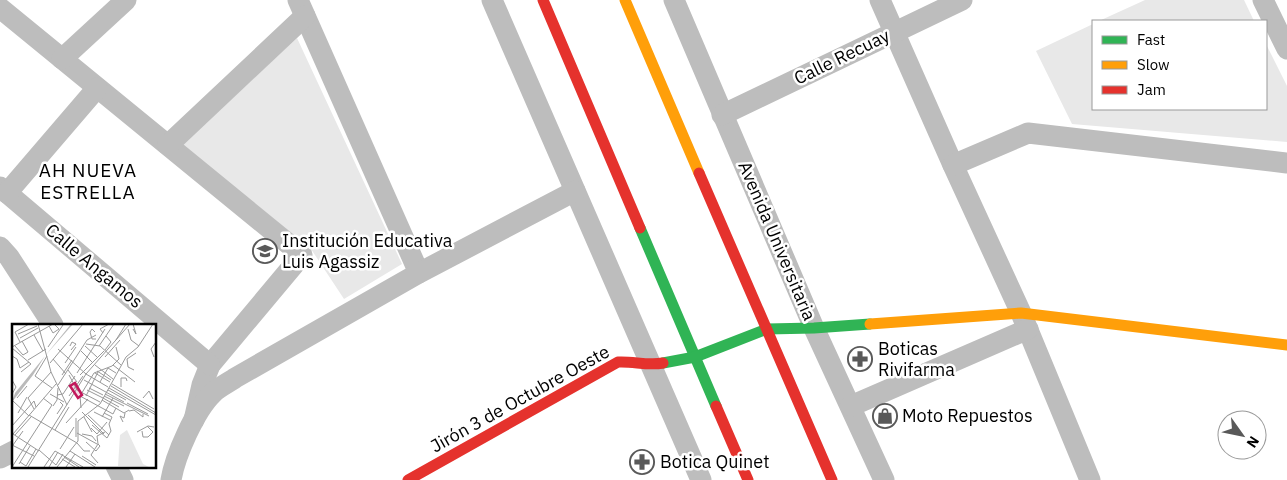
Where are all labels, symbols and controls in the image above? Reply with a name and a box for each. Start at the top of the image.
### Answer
legend [1092,20,1267,110]
street label: Calle Recuay [790,24,893,90]
text: Fast [1137,30,1165,49]
text: Slow [1137,55,1170,74]
text: Jam [1137,80,1166,99]
district label: AH NUEVA ESTRELLA [39,158,137,204]
street label: Avenida Universitaria [733,158,822,324]
street label: Calle Angamos [41,218,148,313]
place label: Institución Educativa Luis Agassiz [282,229,453,273]
school or university icon: Institución Educativa Luis Agassiz [252,238,278,264]
inset map [12,324,156,468]
place label: Boticas Rivifarma [878,337,955,381]
street label: Jirón 3 de Octubre Oeste [426,340,613,457]
pharmacy icon: Boticas Rivifarma [847,346,873,372]
shop icon: Moto Repuestos [872,403,898,429]
place label: Moto Repuestos [902,404,1033,427]
north arrow [1217,410,1267,460]
text: N [1243,433,1263,451]
pharmacy icon: Botica Quinet [629,449,655,475]
place label: Botica Quinet [660,450,769,473]

